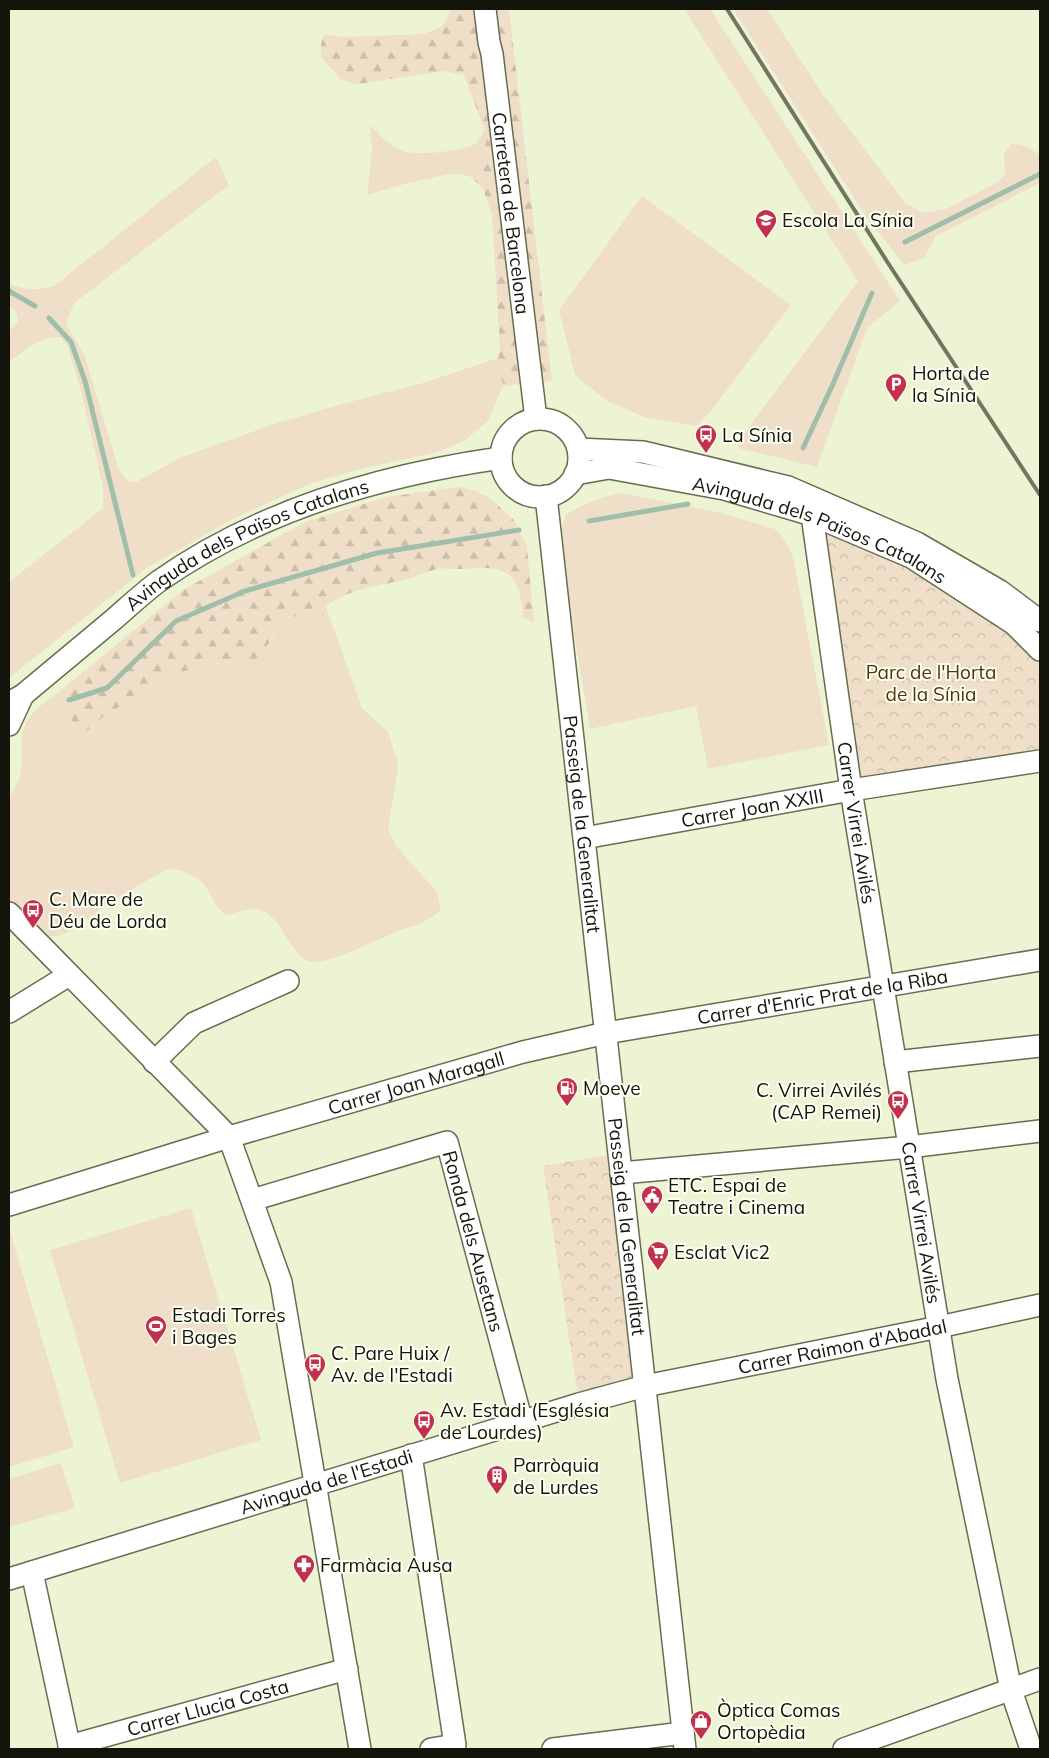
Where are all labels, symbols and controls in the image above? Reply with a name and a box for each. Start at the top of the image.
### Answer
street label: Carretera de Barcelona [487,111,535,316]
school or university icon: Escola La Sínia [754,208,778,239]
place label: Escola La Sínia [782,208,914,232]
place label: Horta de la Sínia [912,361,990,407]
parking icon: Horta de la Sínia [884,372,908,403]
bus stop icon: La Sínia [694,423,718,454]
place label: La Sínia [722,423,792,447]
street label: Avinguda dels Països Catalans [690,471,951,589]
street label: Avinguda dels Països Catalans [120,474,371,616]
park label: Parc de l'Horta de la Sínia [866,660,996,706]
street label: Passeig de la Generalitat [558,714,606,934]
street label: Carrer Virrei Avilés [832,740,881,906]
street label: Carrer Joan XXIII [679,783,825,832]
place label: C. Mare de Déu de Lorda [49,887,167,933]
bus stop icon: C. Mare de Déu de Lorda [21,898,45,929]
street label: Carrer d'Enric Prat de la Riba [695,964,950,1029]
street label: Carrer Joan Maragall [325,1046,507,1120]
fuel station icon: Moeve [555,1076,579,1107]
place label: Moeve [583,1076,641,1100]
place label: C. Virrei Avilés (CAP Remei) [756,1078,882,1124]
bus stop icon: C. Virrei Avilés (CAP Remei) [886,1089,910,1120]
street label: Passeig de la Generalitat [603,1116,651,1337]
street label: Carrer Virrei Avilés [896,1140,947,1305]
street label: Ronda dels Ausetans [438,1148,509,1334]
place label: ETC. Espai de Teatre i Cinema [668,1173,805,1219]
public building icon: ETC. Espai de Teatre i Cinema [640,1184,664,1215]
supermarket icon: Esclat Vic2 [646,1240,670,1271]
place label: Esclat Vic2 [674,1240,770,1264]
place label: Estadi Torres i Bages [172,1303,286,1349]
sports icon: Estadi Torres i Bages [144,1314,168,1345]
street label: Carrer Raimon d'Abadal [736,1314,949,1379]
place label: C. Pare Huix / Av. de l'Estadi [331,1341,453,1387]
bus stop icon: C. Pare Huix / Av. de l'Estadi [303,1352,327,1383]
place label: Av. Estadi (Església de Lourdes) [440,1398,609,1444]
bus stop icon: Av. Estadi (Església de Lourdes) [412,1409,436,1440]
street label: Avinguda de l'Estadi [237,1444,416,1519]
place label: Parròquia de Lurdes [513,1453,599,1499]
building icon: Parròquia de Lurdes [485,1464,509,1495]
pharmacy icon: Farmàcia Ausa [292,1553,316,1584]
place label: Farmàcia Ausa [320,1553,453,1577]
street label: Carrer Llucia Costa [124,1674,291,1741]
place label: Òptica Comas Ortopèdia [717,1698,841,1744]
shop icon: Òptica Comas Ortopèdia [689,1709,713,1740]

